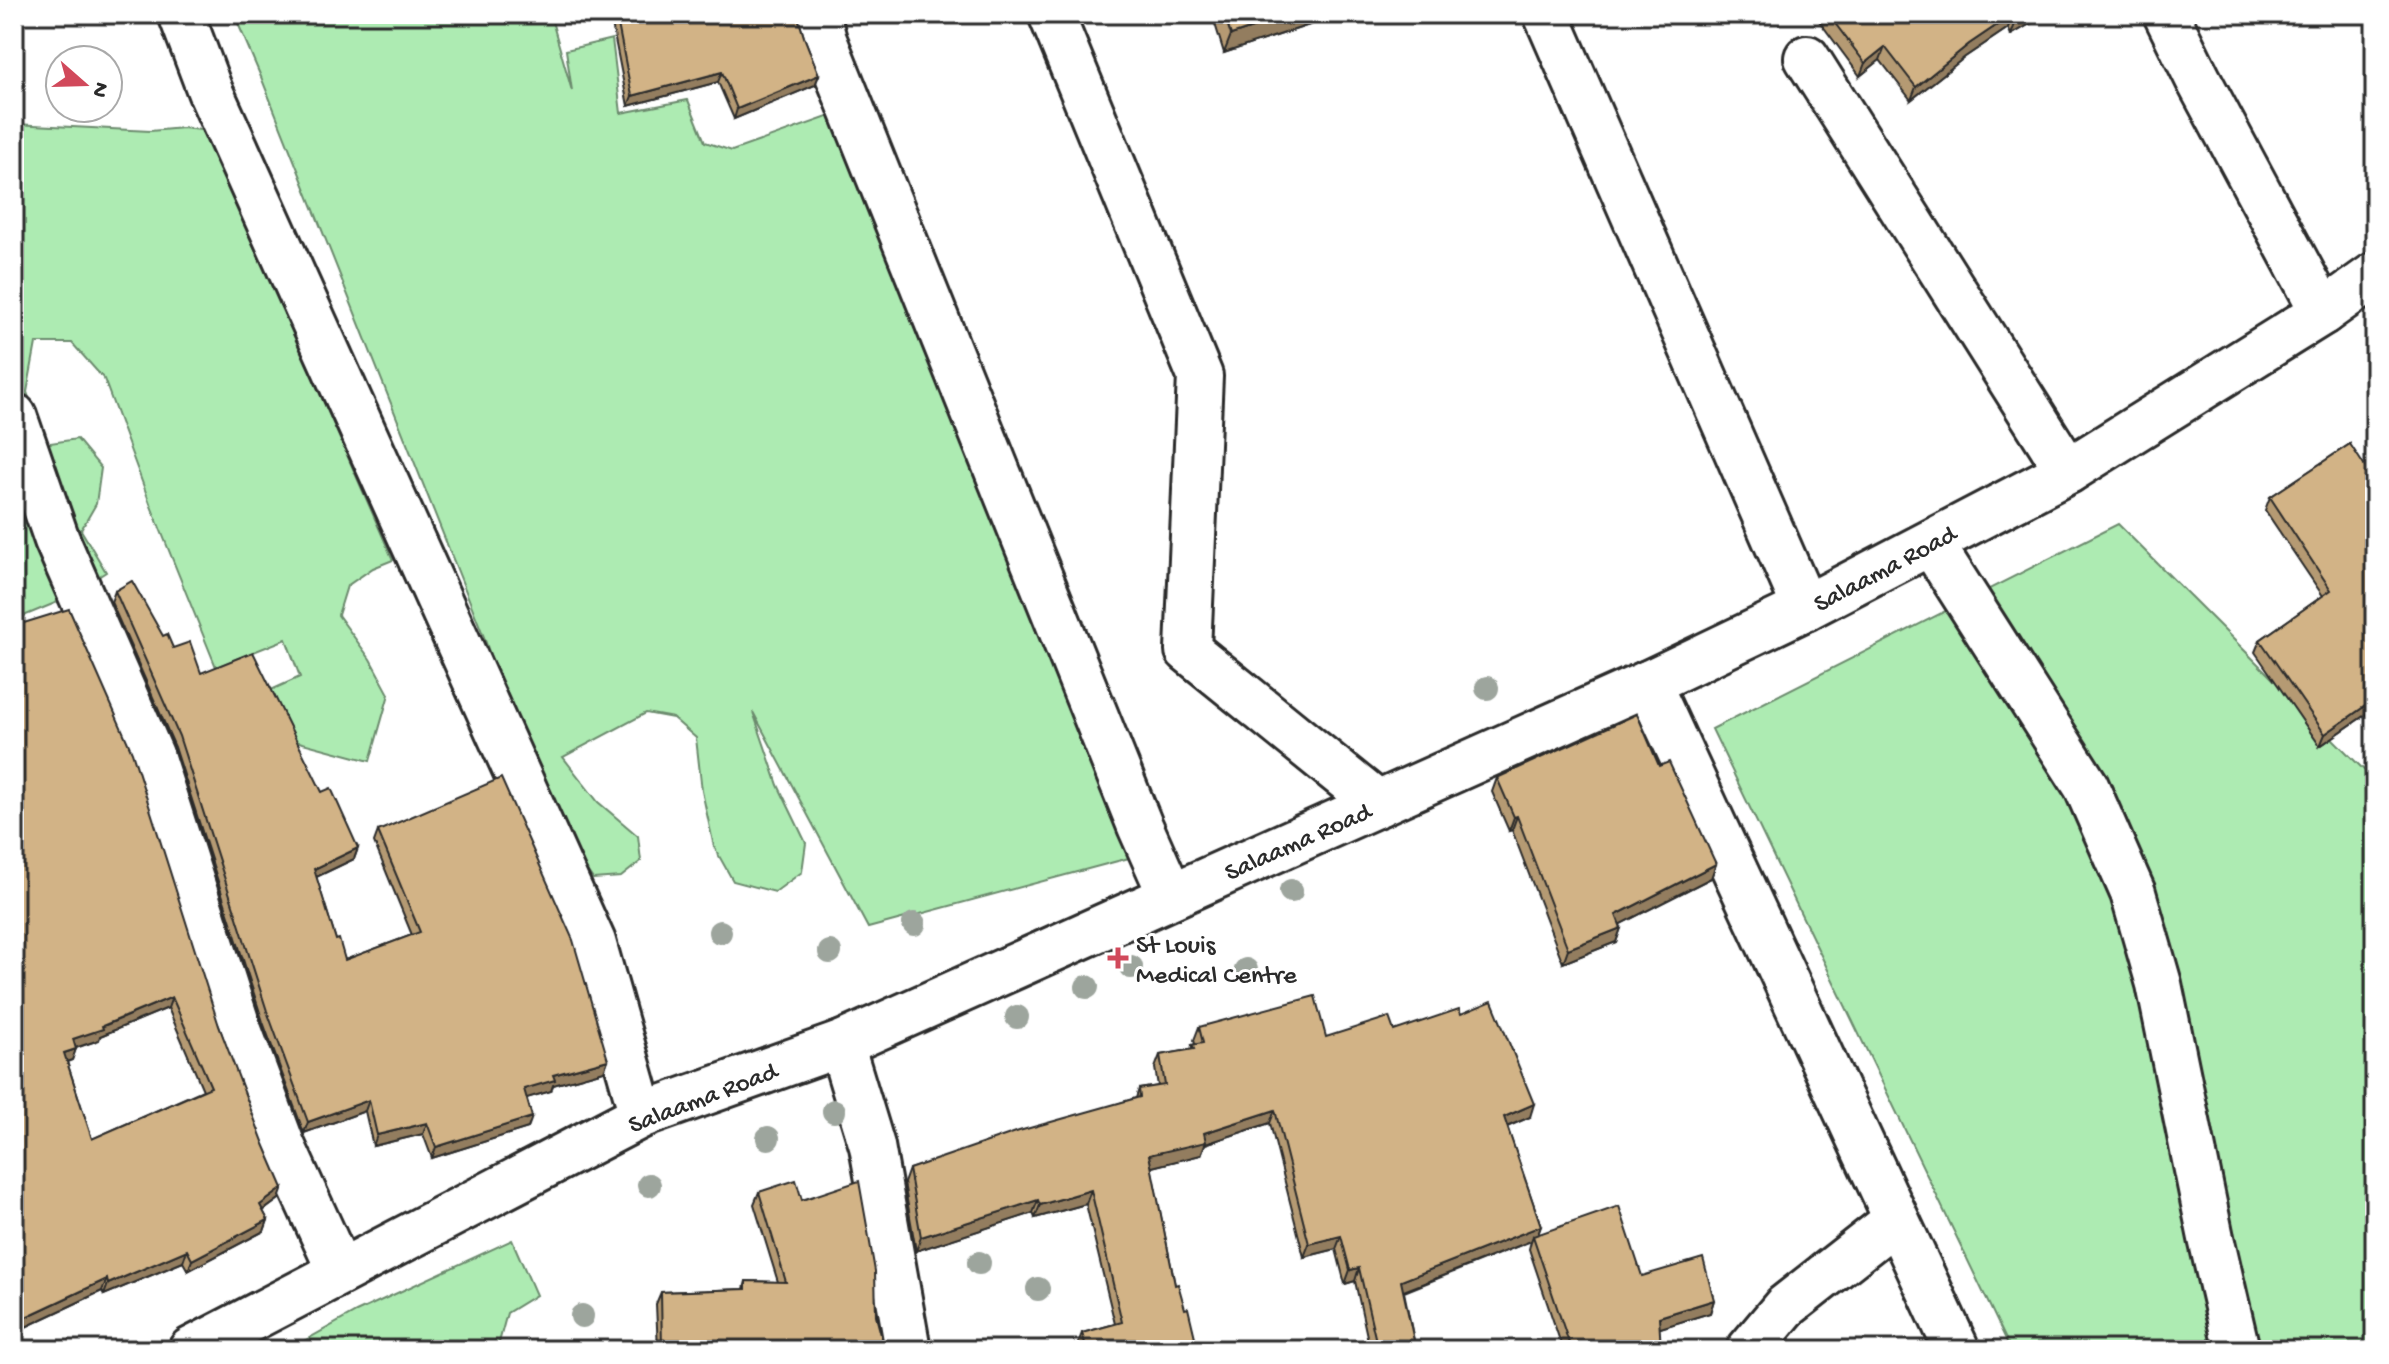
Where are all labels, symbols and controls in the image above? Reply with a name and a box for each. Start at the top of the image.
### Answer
north arrow [44,44,124,124]
text: N [84,78,114,101]
street label: Salaama Road [1810,520,1964,621]
street label: Salaama Road [1221,797,1378,890]
place label: St Louis Medical Centre [1136,932,1297,993]
marker: St Louis Medical Centre [1107,947,1129,969]
street label: Salaama Road [625,1057,784,1143]

